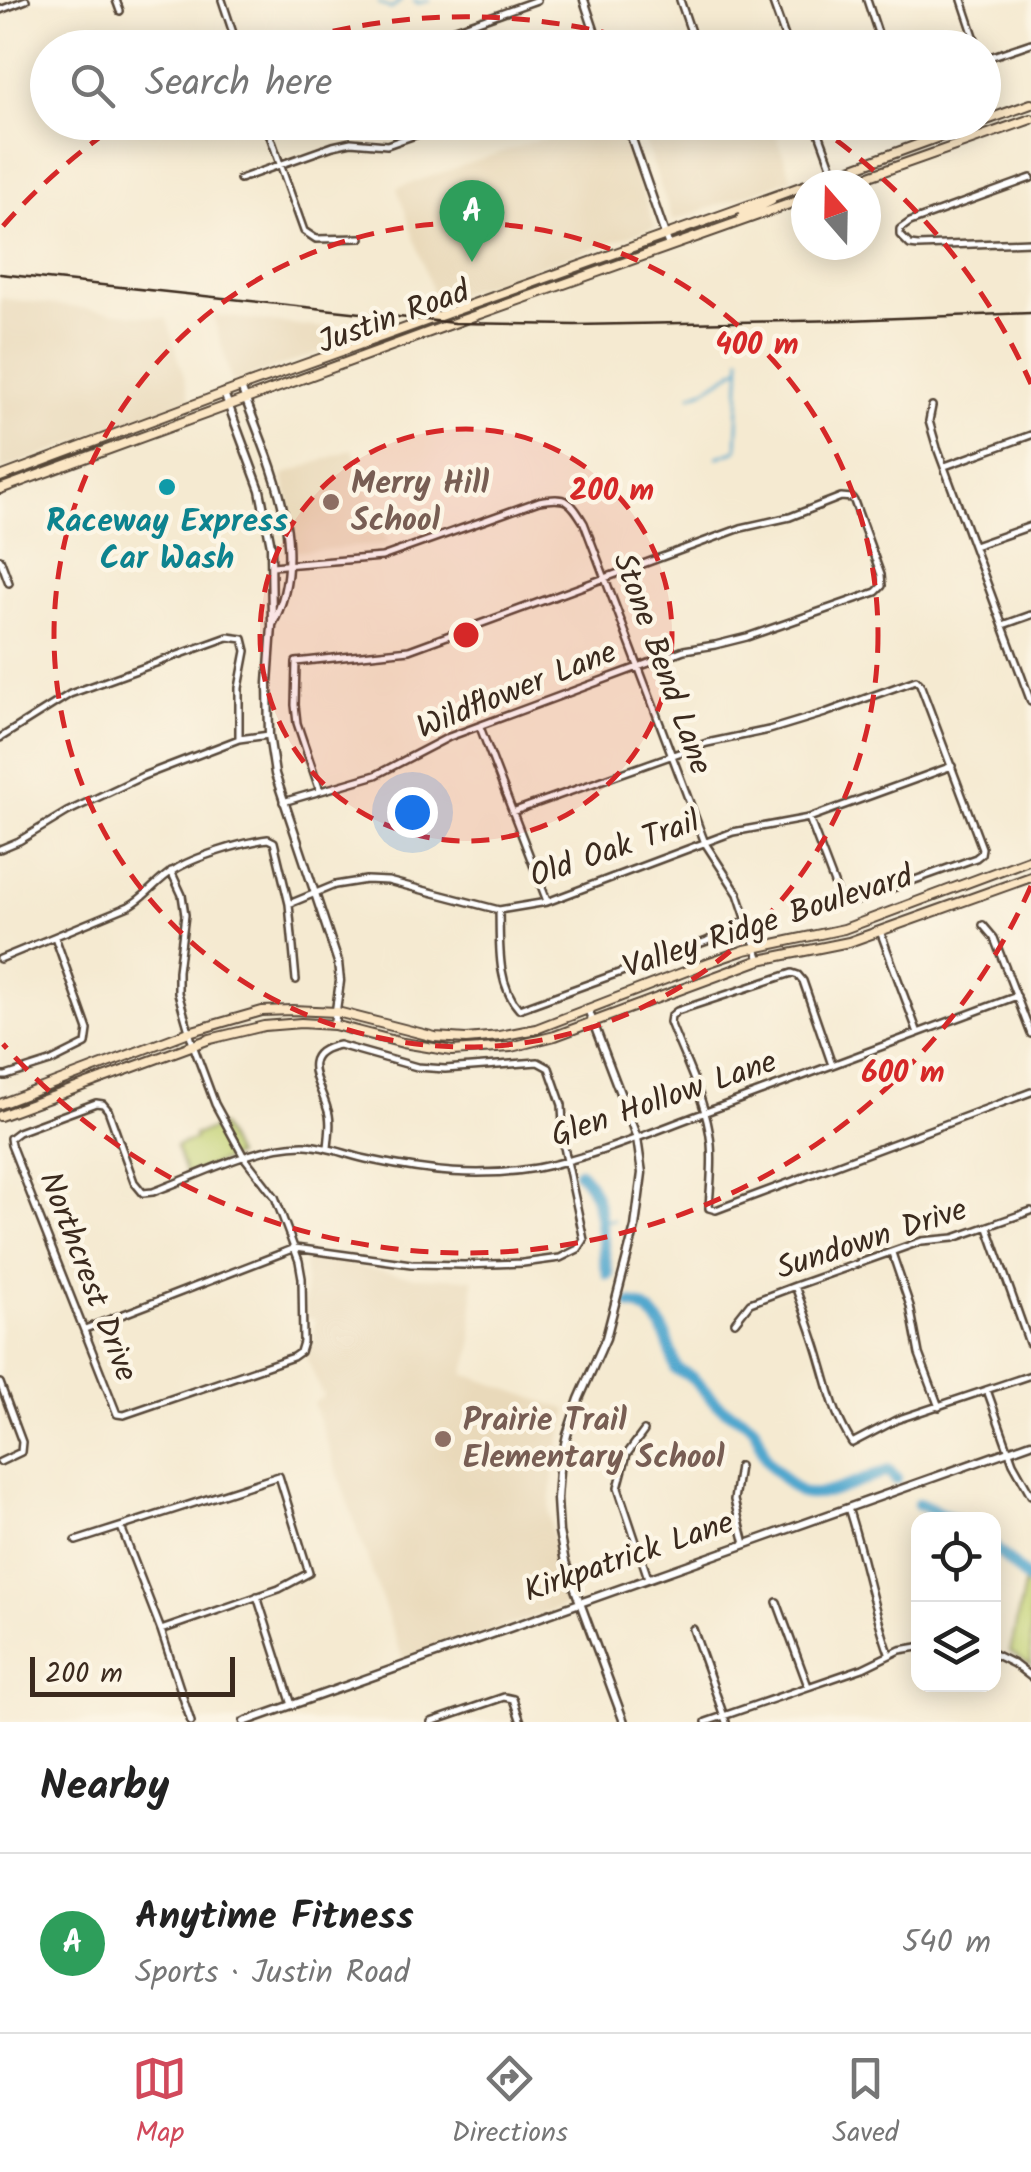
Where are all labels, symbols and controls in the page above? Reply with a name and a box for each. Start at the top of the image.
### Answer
search box [30,30,1001,140]
text: Search here [145,55,332,115]
icon: search [65,58,120,113]
north arrow [791,170,881,260]
pin: A [440,180,504,262]
street label: Justin Road [311,267,478,369]
text: 400 m [715,322,799,370]
place label: Merry Hill School [351,459,490,547]
text: 200 m [570,468,654,516]
marker: Raceway Express Car Wash [156,476,178,498]
marker: Merry Hill School [320,491,342,513]
place label: Raceway Express Car Wash [46,497,288,585]
street label: Stone Bend Lane [597,546,725,782]
centre of rings [448,617,484,653]
street label: Wildflower Lane [409,628,625,754]
your location [387,787,438,838]
street label: Old Oak Trail [523,797,707,903]
street label: Valley Ridge Boulevard [616,852,921,994]
street label: Glen Hollow Lane [544,1037,784,1163]
text: 600 m [861,1050,945,1098]
street label: Northcrest Drive [24,1165,150,1389]
street label: Sundown Drive [770,1185,974,1295]
place label: Prairie Trail Elementary School [463,1396,725,1484]
marker: Prairie Trail Elementary School [432,1428,454,1450]
street label: Kirkpatrick Lane [517,1498,741,1618]
map controls [911,1512,1001,1692]
button: locate [911,1512,1001,1602]
button: layers [911,1602,1001,1692]
scale bar [30,1652,235,1696]
text: 200 m [45,1652,123,1697]
text: Nearby [40,1754,169,1821]
text: Anytime Fitness [135,1888,414,1948]
text: A [62,1918,83,1969]
text: 540 m [902,1918,991,1969]
text: Sports · Justin Road [135,1948,410,1999]
tab: Map [132,2051,187,2156]
tab: Directions [452,2051,568,2156]
tab: Saved [832,2051,899,2156]

